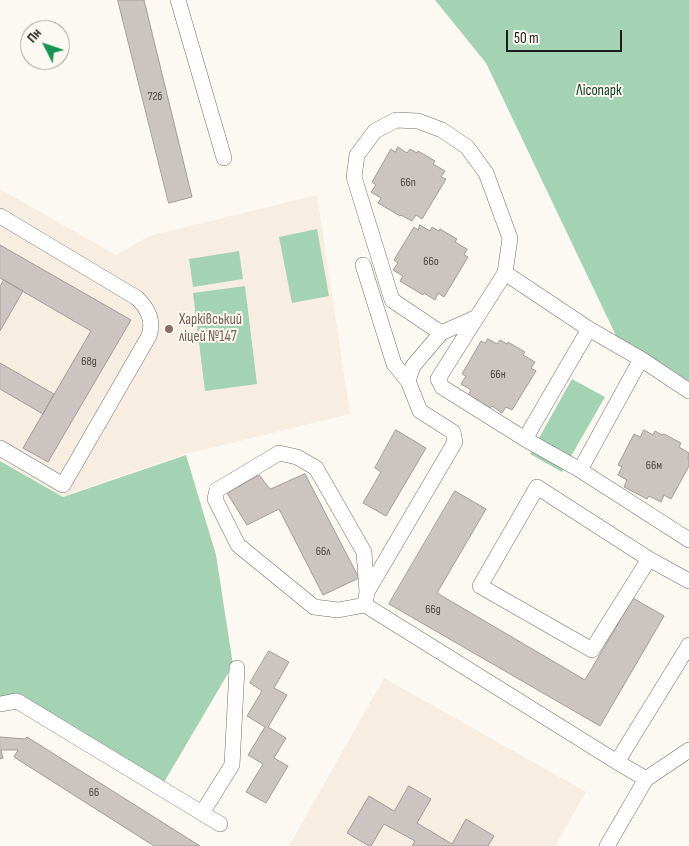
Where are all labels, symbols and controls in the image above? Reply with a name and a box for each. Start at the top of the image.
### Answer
north arrow [20,20,70,70]
scale bar [509,20,625,52]
text: Пн [23,25,45,46]
text: 50 m [514,29,539,48]
park label: Лісопарк [576,82,622,100]
house number: 72б [148,90,162,104]
house number: 66п [400,176,416,190]
house number: 66о [423,255,439,269]
place label: Харківський ліцей №147 [179,311,242,346]
marker: Харківський ліцей №147 [163,323,175,335]
house number: 68д [81,355,97,369]
house number: 66н [490,368,506,382]
house number: 66м [646,459,662,473]
house number: 66л [316,545,330,559]
house number: 66д [425,603,441,617]
house number: 66 [89,786,99,800]

